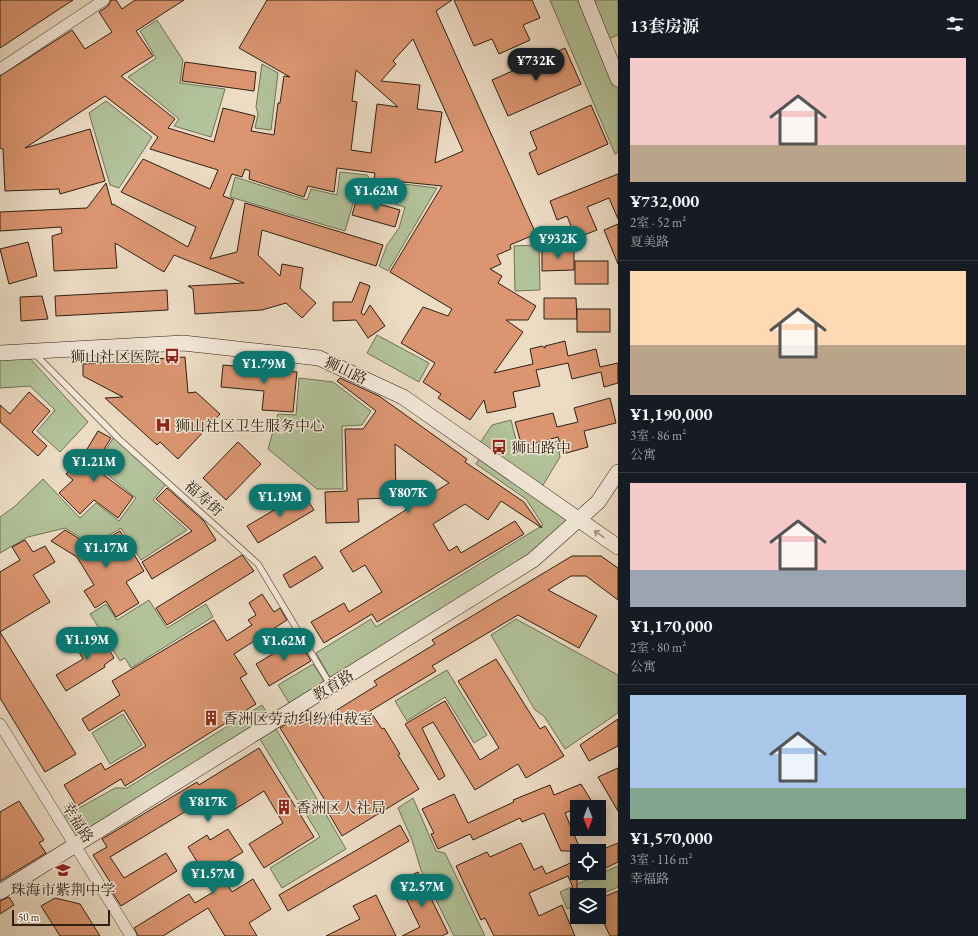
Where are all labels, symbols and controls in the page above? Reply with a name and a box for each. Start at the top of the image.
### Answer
icon: filters [944,13,966,35]
text: 13套房源 [630,15,699,37]
pin: ¥732K [508,48,564,82]
text: ¥732K [516,52,556,69]
icon: home [762,84,834,156]
pin: ¥1.62M [343,178,409,212]
text: ¥1.62M [354,182,398,199]
text: ¥732,000 [630,190,699,212]
text: 2室 · 52 m² [630,214,686,231]
pin: ¥932K [530,226,586,260]
text: ¥932K [538,230,578,247]
text: 夏美路 [630,233,669,250]
icon: home [762,297,834,369]
place label: 狮山社区医院 [70,347,160,366]
bus stop icon: 狮山社区医院 [163,347,181,365]
pin: ¥1.79M [231,351,297,385]
street label: 狮山路 [322,352,370,388]
text: ¥1.79M [242,355,286,372]
text: ¥1,190,000 [630,403,712,425]
hospital icon: 狮山社区卫生服务中心 [154,416,172,434]
place label: 狮山社区卫生服务中心 [175,416,325,435]
text: 3室 · 86 m² [630,427,686,444]
bus stop icon: 狮山路中 [490,438,508,456]
place label: 狮山路中 [511,438,571,457]
text: 公寓 [630,446,656,463]
pin: ¥1.21M [61,449,127,483]
text: ¥1.21M [72,453,116,470]
street label: 福寿街 [181,476,227,520]
pin: ¥807K [380,480,436,514]
pin: ¥1.19M [247,484,313,518]
text: ¥807K [388,484,428,501]
text: ¥1.19M [258,488,302,505]
icon: home [762,509,834,581]
one-way arrow [593,530,604,538]
pin: ¥1.17M [73,535,139,569]
text: ¥1.17M [84,539,128,556]
text: ¥1,170,000 [630,615,712,637]
pin: ¥1.19M [54,627,120,661]
pin: ¥1.62M [251,628,317,662]
text: ¥1.19M [65,631,109,648]
text: ¥1.62M [262,632,306,649]
text: 2室 · 80 m² [630,639,686,656]
text: 公寓 [630,658,656,675]
street label: 教育路 [309,665,357,705]
building icon: 香洲区劳动纠纷仲裁室 [202,709,220,727]
place label: 香洲区劳动纠纷仲裁室 [223,709,373,728]
icon: home [762,721,834,793]
pin: ¥817K [180,789,236,823]
text: ¥817K [188,793,228,810]
street label: 幸福路 [58,798,98,846]
building icon: 香洲区人社局 [275,798,293,816]
place label: 香洲区人社局 [296,798,386,817]
north arrow [570,800,606,836]
map controls [570,800,606,924]
text: ¥1,570,000 [630,827,712,849]
button: locate [570,844,606,880]
text: 3室 · 116 m² [630,851,692,868]
school or university icon: 珠海市紫荆中学 [54,861,72,879]
pin: ¥1.57M [180,861,246,895]
text: ¥1.57M [191,865,235,882]
text: 幸福路 [630,870,669,887]
pin: ¥2.57M [389,874,455,908]
text: ¥2.57M [400,878,444,895]
place label: 珠海市紫荆中学 [10,880,116,899]
button: layers [570,888,606,924]
scale bar [12,908,110,927]
text: 50 m [18,910,39,924]

